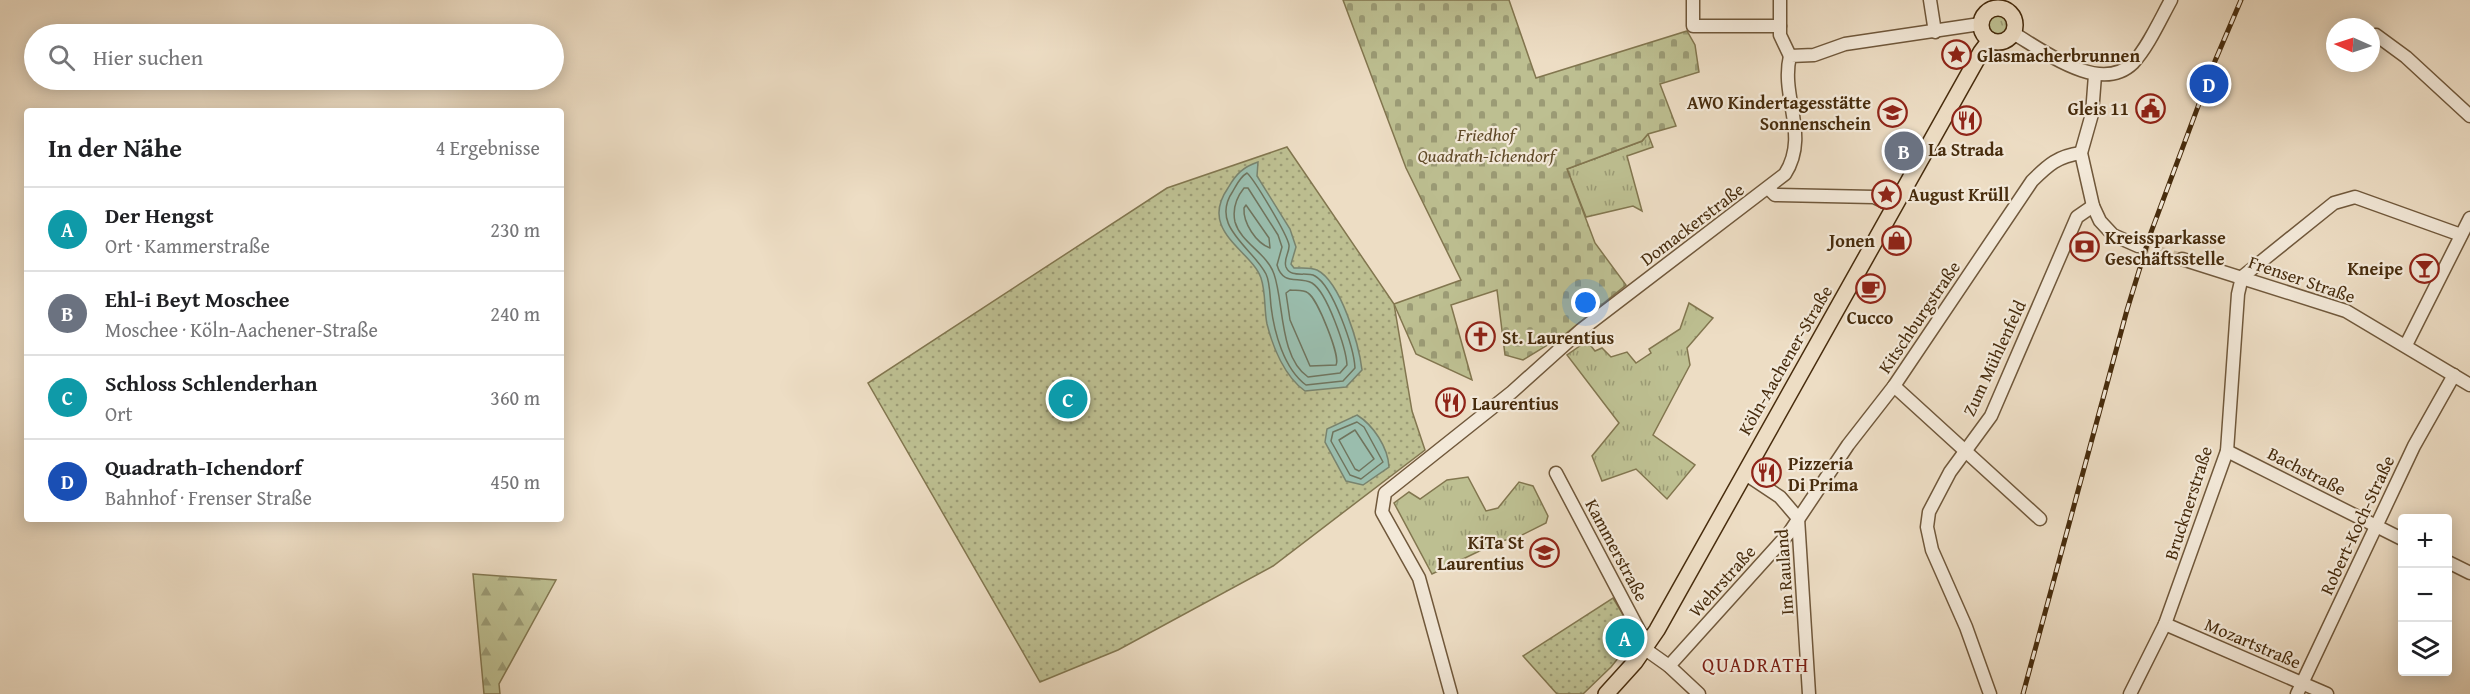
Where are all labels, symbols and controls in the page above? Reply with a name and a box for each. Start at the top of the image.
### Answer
north arrow [2326,18,2380,72]
search box [24,24,564,90]
place icon: Glasmacherbrunnen [1940,39,1972,71]
icon: search [45,41,78,74]
text: Hier suchen [93,41,203,73]
place label: Glasmacherbrunnen [1977,42,2140,69]
pin: D [2190,62,2228,106]
place label: AWO Kindertagesstätte Sonnenschein [1687,89,1871,137]
public building icon: Gleis 11 [2134,92,2166,124]
place label: Gleis 11 [2068,95,2129,122]
school or university icon: AWO Kindertagesstätte Sonnenschein [1876,96,1908,128]
restaurant icon: La Strada [1950,104,1982,136]
park label: Friedhof Quadrath-Ichendorf [1417,121,1558,169]
text: In der Nähe [48,128,182,167]
pin: B [1884,128,1924,174]
text: 4 Ergebnisse [436,133,540,162]
place label: La Strada [1928,136,2005,163]
street label: Domackerstraße [1634,176,1750,272]
place icon: August Krüll [1871,178,1903,210]
place label: August Krüll [1908,181,2010,208]
text: Der Hengst [105,199,214,231]
text: A [61,215,74,244]
text: 230 m [490,215,540,244]
shop icon: Jonen [1880,224,1912,256]
place label: Kreissparkasse Geschäftsstelle [2105,224,2226,272]
place label: Jonen [1826,227,1875,254]
text: Ort · Kammerstraße [105,231,270,260]
bank icon: Kreissparkasse Geschäftsstelle [2068,231,2100,263]
street label: Frenser Straße [2245,248,2359,310]
bar icon: Kneipe [2408,252,2440,284]
street label: Kitschburgstraße [1871,255,1967,379]
place label: Kneipe [2347,255,2403,282]
cafe icon: Cucco [1854,272,1886,304]
street label: Köln-Aachener-Straße [1731,280,1839,440]
text: Ehl-i Beyt Moschee [105,283,290,315]
your location [1571,288,1600,317]
street label: Zum Mühlenfeld [1955,295,2033,420]
text: B [61,299,74,328]
text: 240 m [490,299,540,328]
place label: Cucco [1847,304,1894,331]
text: Moschee · Köln-Aachener-Straße [105,315,378,344]
church icon: St. Laurentius [1465,321,1497,353]
place label: St. Laurentius [1502,324,1614,351]
text: Schloss Schlenderhan [105,367,317,399]
pin: C [1048,376,1088,422]
text: C [62,383,73,412]
text: 360 m [490,383,540,412]
restaurant icon: Laurentius [1435,387,1467,419]
place label: Laurentius [1472,390,1559,417]
text: Ort [105,399,132,428]
street label: Bachstraße [2263,440,2351,502]
street label: Brucknerstraße [2157,443,2219,563]
place label: Pizzeria Di Prima [1788,450,1859,498]
text: Quadrath-Ichendorf [105,451,302,483]
street label: Robert-Koch-Straße [2313,451,2401,599]
restaurant icon: Pizzeria Di Prima [1751,457,1783,489]
text: D [61,467,74,496]
text: 450 m [490,467,540,496]
text: Bahnhof · Frenser Straße [105,483,312,512]
street label: Kammerstraße [1579,494,1655,606]
map controls [2398,514,2452,676]
button: + [2398,514,2452,568]
street label: Im Rauland [1768,528,1800,616]
place label: KiTa St Laurentius [1437,529,1524,577]
school or university icon: KiTa St Laurentius [1529,536,1561,568]
street label: Wehrstraße [1682,539,1762,623]
button: − [2398,568,2452,622]
street label: Mozartstraße [2201,611,2305,675]
pin: A [1606,616,1644,660]
button: layers [2398,622,2452,676]
district label: QUADRATH [1702,650,1810,679]

